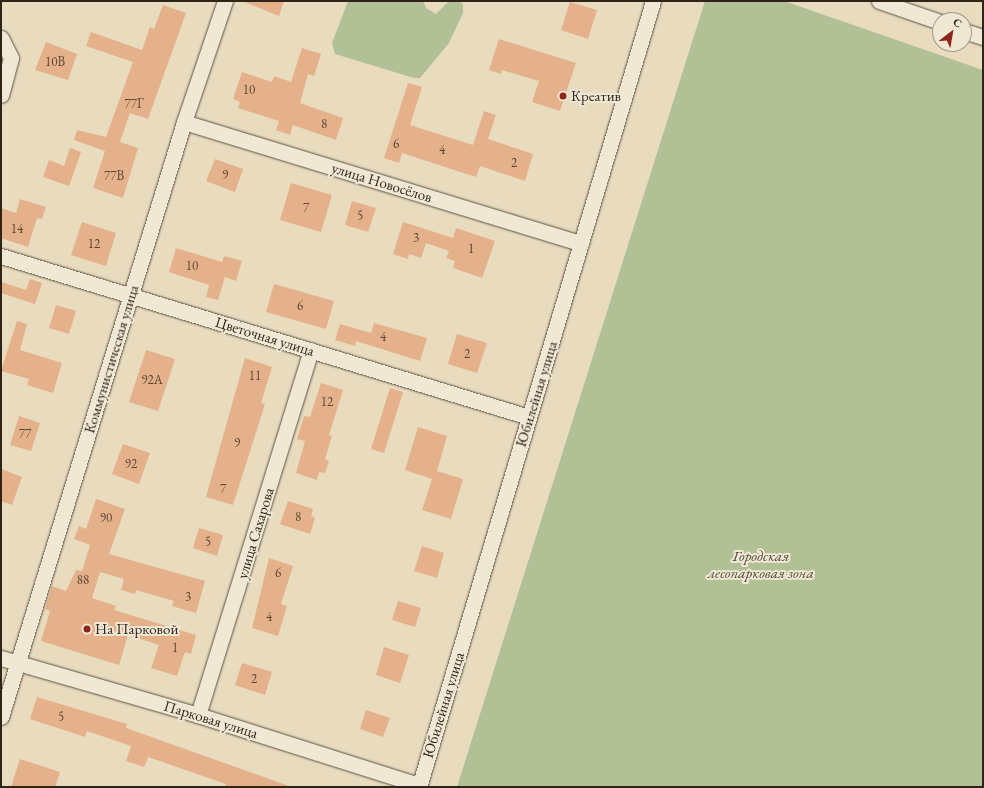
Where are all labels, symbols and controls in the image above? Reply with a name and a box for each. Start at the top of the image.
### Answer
north arrow [932,12,972,52]
text: С [951,15,965,31]
house number: 10В [45,54,65,70]
house number: 10 [243,82,255,98]
place label: Креатив [571,87,621,105]
marker: Креатив [558,91,568,101]
house number: 77Г [124,96,144,112]
house number: 8 [321,116,327,132]
house number: 6 [393,136,399,152]
house number: 4 [439,142,445,158]
house number: 2 [511,155,517,171]
street label: улица Новосёлов [330,158,434,206]
house number: 9 [222,167,228,183]
house number: 77В [104,168,124,184]
house number: 7 [303,200,309,216]
house number: 5 [357,208,363,224]
house number: 14 [11,221,23,237]
house number: 3 [413,230,419,246]
house number: 12 [88,236,100,252]
house number: 1 [468,241,474,257]
house number: 10 [186,258,198,274]
street label: Коммунистическая улица [80,283,142,435]
house number: 6 [297,298,303,314]
street label: Цветочная улица [213,312,317,360]
house number: 4 [380,329,386,345]
street label: Юбилейная улица [511,339,561,449]
house number: 2 [464,346,470,362]
house number: 11 [249,368,261,384]
house number: 92А [141,372,163,388]
house number: 12 [321,394,333,410]
house number: 77 [19,426,31,442]
house number: 9 [234,435,240,451]
house number: 92 [125,456,137,472]
house number: 7 [220,481,226,497]
street label: улица Сахарова [233,485,277,581]
house number: 8 [295,509,301,525]
house number: 90 [100,510,112,526]
house number: 5 [205,534,211,550]
park label: Городская лесопарковая зона [708,546,814,581]
house number: 6 [275,565,281,581]
house number: 88 [77,572,89,588]
house number: 3 [185,589,191,605]
house number: 4 [266,609,272,625]
place label: На Парковой [95,620,178,638]
marker: На Парковой [82,624,92,634]
house number: 1 [172,640,178,656]
street label: Юбилейная улица [418,650,468,760]
house number: 2 [251,671,257,687]
street label: Парковая улица [162,696,260,742]
house number: 5 [58,709,64,725]

